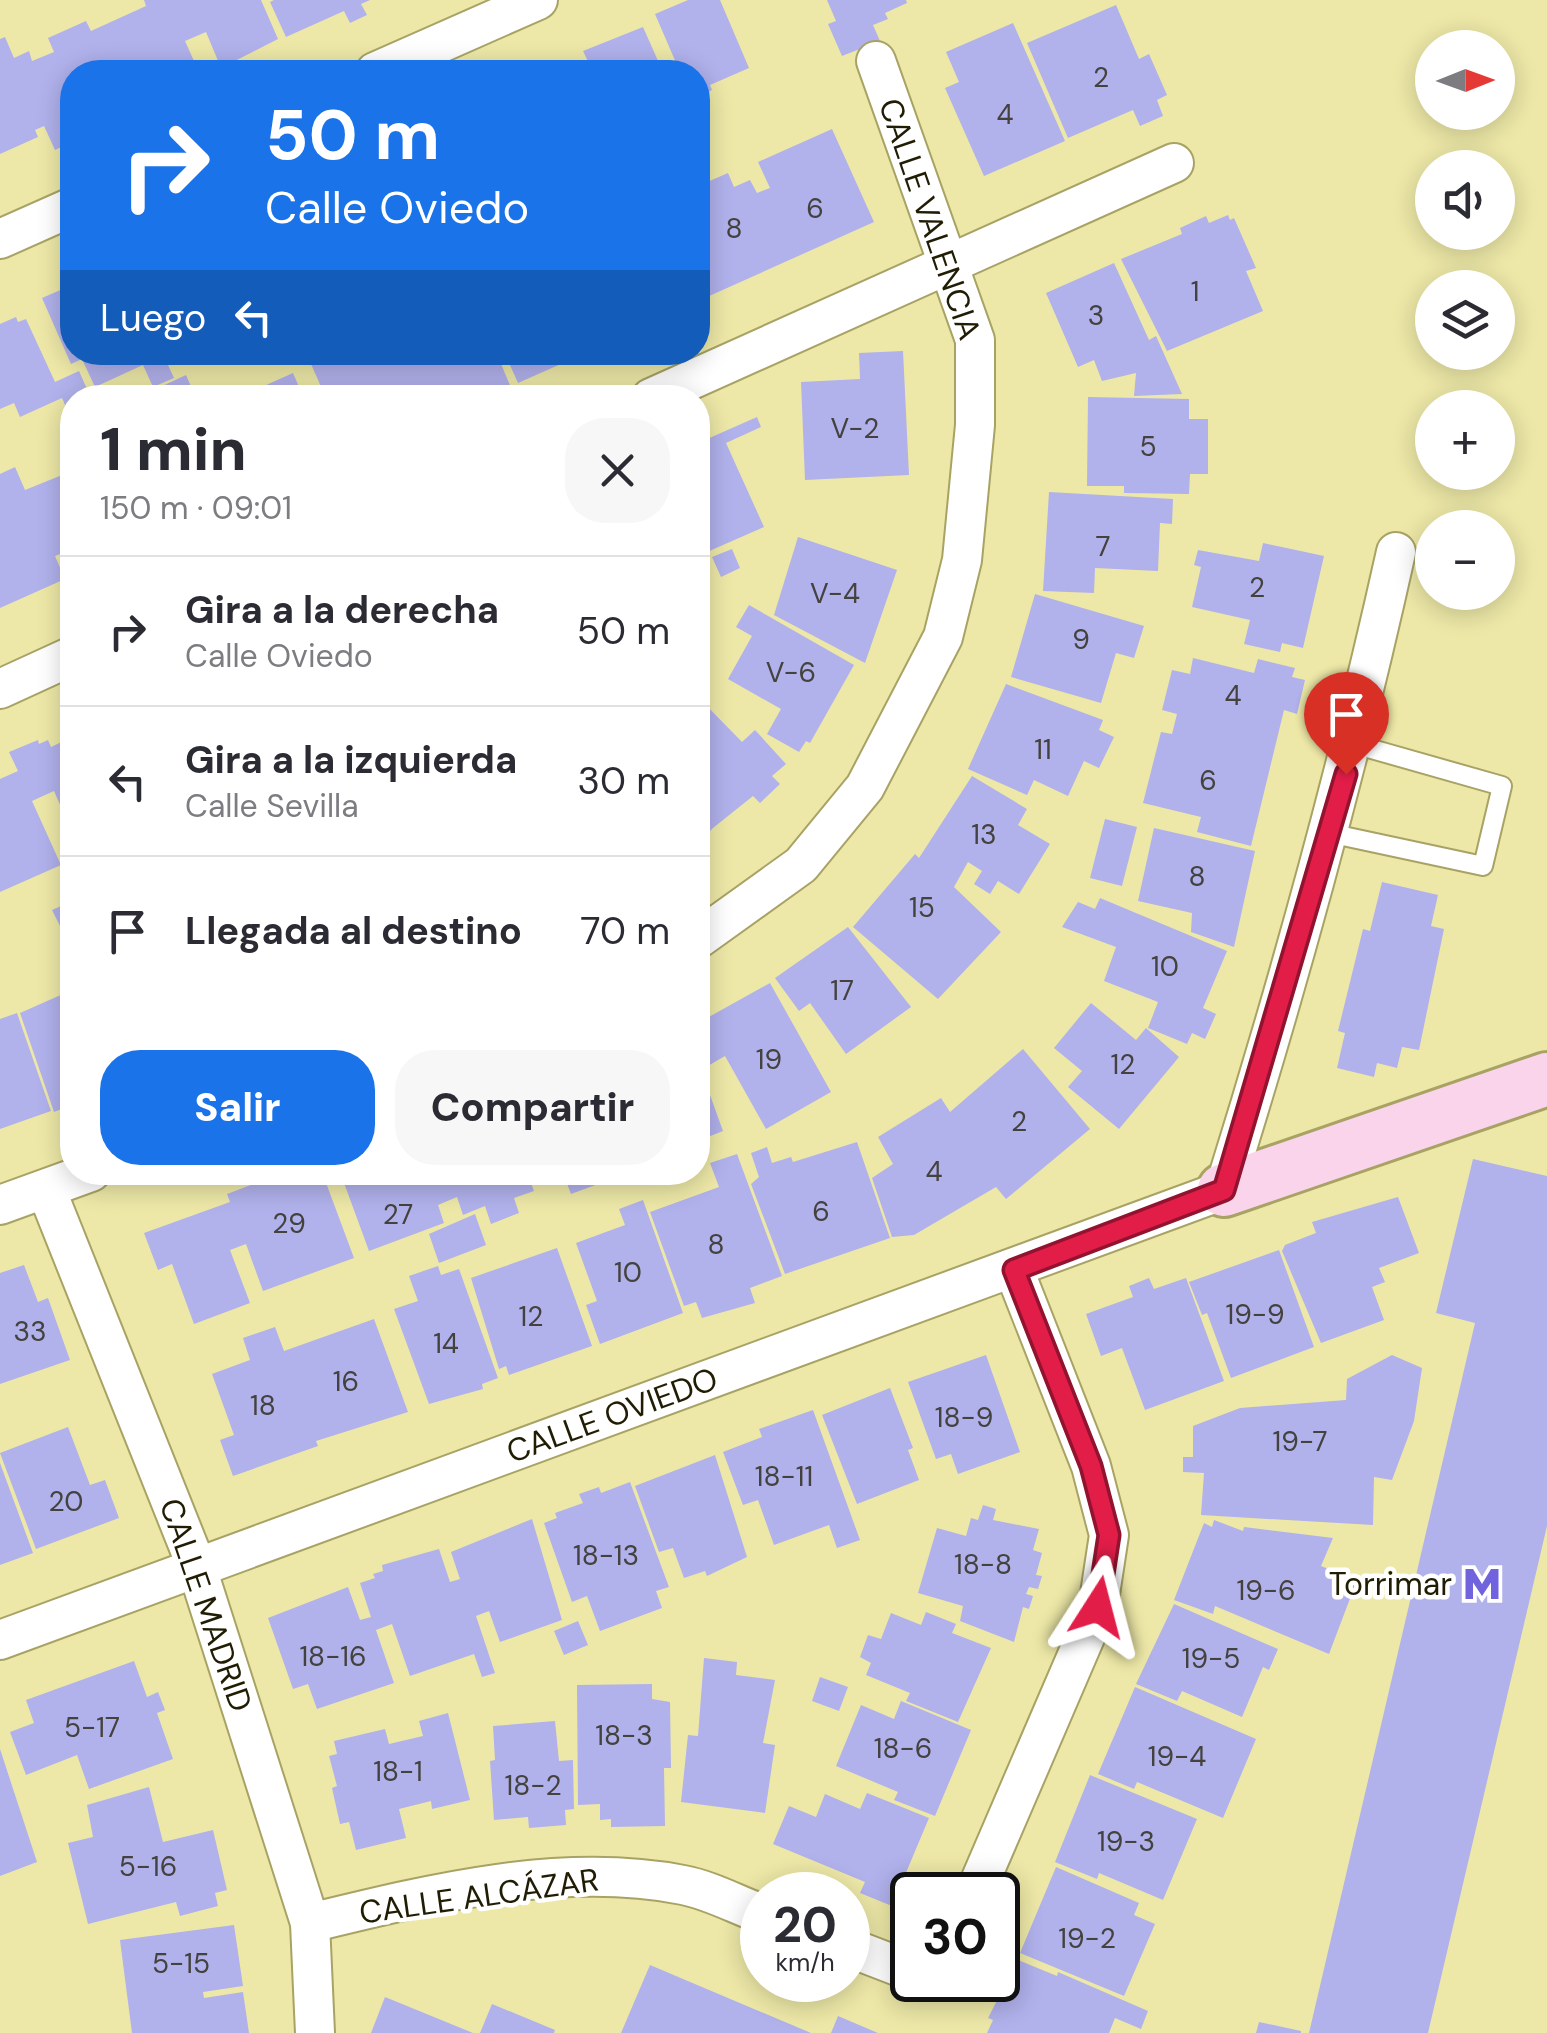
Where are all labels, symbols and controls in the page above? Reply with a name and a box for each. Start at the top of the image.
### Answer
north arrow [1415,30,1515,130]
map controls [1415,30,1515,610]
house number: 2 [1093,59,1109,96]
text: 50 m [265,90,440,181]
street label: CALLE VALENCIA [869,93,991,345]
house number: 4 [997,96,1014,133]
icon: right [100,100,230,230]
button: sound [1415,150,1515,250]
text: Calle Oviedo [265,178,529,237]
house number: 6 [806,190,824,227]
house number: 8 [725,210,743,247]
button: layers [1415,270,1515,370]
house number: 1 [1191,273,1199,310]
icon: left [226,290,281,345]
text: Luego [100,293,206,343]
house number: 3 [1088,297,1104,334]
button: + [1415,390,1515,490]
text: 1 min [100,410,247,489]
house number: V-2 [831,410,879,447]
button: close [565,418,670,523]
house number: 5 [1139,428,1157,465]
text: 150 m · 09:01 [100,487,292,529]
button: − [1415,510,1515,610]
house number: 7 [1096,528,1110,565]
house number: 2 [1249,569,1265,606]
house number: V-4 [810,575,860,612]
text: Gira a la derecha [185,585,499,635]
icon: right [100,604,155,659]
text: 50 m [577,606,670,656]
house number: 9 [1072,621,1090,658]
text: Calle Oviedo [185,635,373,677]
house number: V-6 [766,654,816,691]
pin [1304,672,1389,775]
house number: 4 [1225,677,1242,714]
icon: arrive [1319,687,1374,742]
house number: 11 [1034,731,1052,768]
text: Gira a la izquierda [185,735,517,785]
icon: left [100,754,155,809]
text: 30 m [578,756,670,806]
house number: 6 [1199,762,1217,799]
text: Calle Sevilla [185,785,359,827]
house number: 13 [971,816,997,853]
house number: 8 [1188,858,1206,895]
house number: 15 [909,889,935,926]
icon: arrive [100,904,155,959]
text: Llegada al destino [185,906,522,956]
text: 70 m [580,906,670,956]
house number: 10 [1151,948,1179,985]
house number: 17 [830,972,854,1009]
house number: 19 [756,1041,782,1078]
house number: 12 [1111,1046,1135,1083]
button: Salir [100,1050,375,1165]
button: Compartir [395,1050,670,1165]
house number: 2 [1011,1103,1027,1140]
house number: 4 [926,1153,943,1190]
house number: 6 [812,1193,830,1230]
house number: 27 [383,1196,413,1233]
house number: 29 [272,1205,306,1242]
house number: 8 [707,1226,725,1263]
house number: 10 [614,1254,642,1291]
house number: 19-9 [1225,1296,1285,1333]
house number: 12 [519,1298,543,1335]
house number: 33 [13,1313,47,1350]
house number: 14 [433,1325,459,1362]
street label: CALLE OVIEDO [501,1357,723,1473]
house number: 16 [333,1363,359,1400]
house number: 18 [250,1387,276,1424]
house number: 18-9 [935,1399,993,1436]
house number: 19-7 [1273,1423,1327,1460]
house number: 18-11 [755,1458,813,1495]
house number: 20 [48,1483,84,1520]
street label: CALLE MADRID [150,1493,262,1717]
house number: 18-13 [573,1537,639,1574]
house number: 18-8 [954,1546,1012,1583]
position arrow [1046,1555,1150,1659]
place label: Torrimar [1329,1563,1452,1605]
metro station icon: Torrimar [1461,1563,1503,1605]
house number: 19-6 [1236,1572,1296,1609]
house number: 18-16 [299,1638,367,1675]
house number: 19-5 [1182,1640,1240,1677]
house number: 5-17 [64,1709,120,1746]
house number: 18-3 [595,1717,653,1754]
house number: 18-6 [874,1730,932,1767]
house number: 19-4 [1148,1738,1206,1775]
house number: 18-1 [373,1753,423,1790]
house number: 18-2 [504,1767,562,1804]
house number: 19-3 [1097,1823,1155,1860]
house number: 5-16 [119,1848,177,1885]
street label: CALLE ALCÁZAR [357,1858,601,1934]
speed limit sign: 30 [890,1872,1020,2002]
text: 20 [773,1892,837,1958]
house number: 19-2 [1058,1920,1116,1957]
house number: 5-15 [152,1945,210,1982]
text: km/h [775,1946,835,1979]

